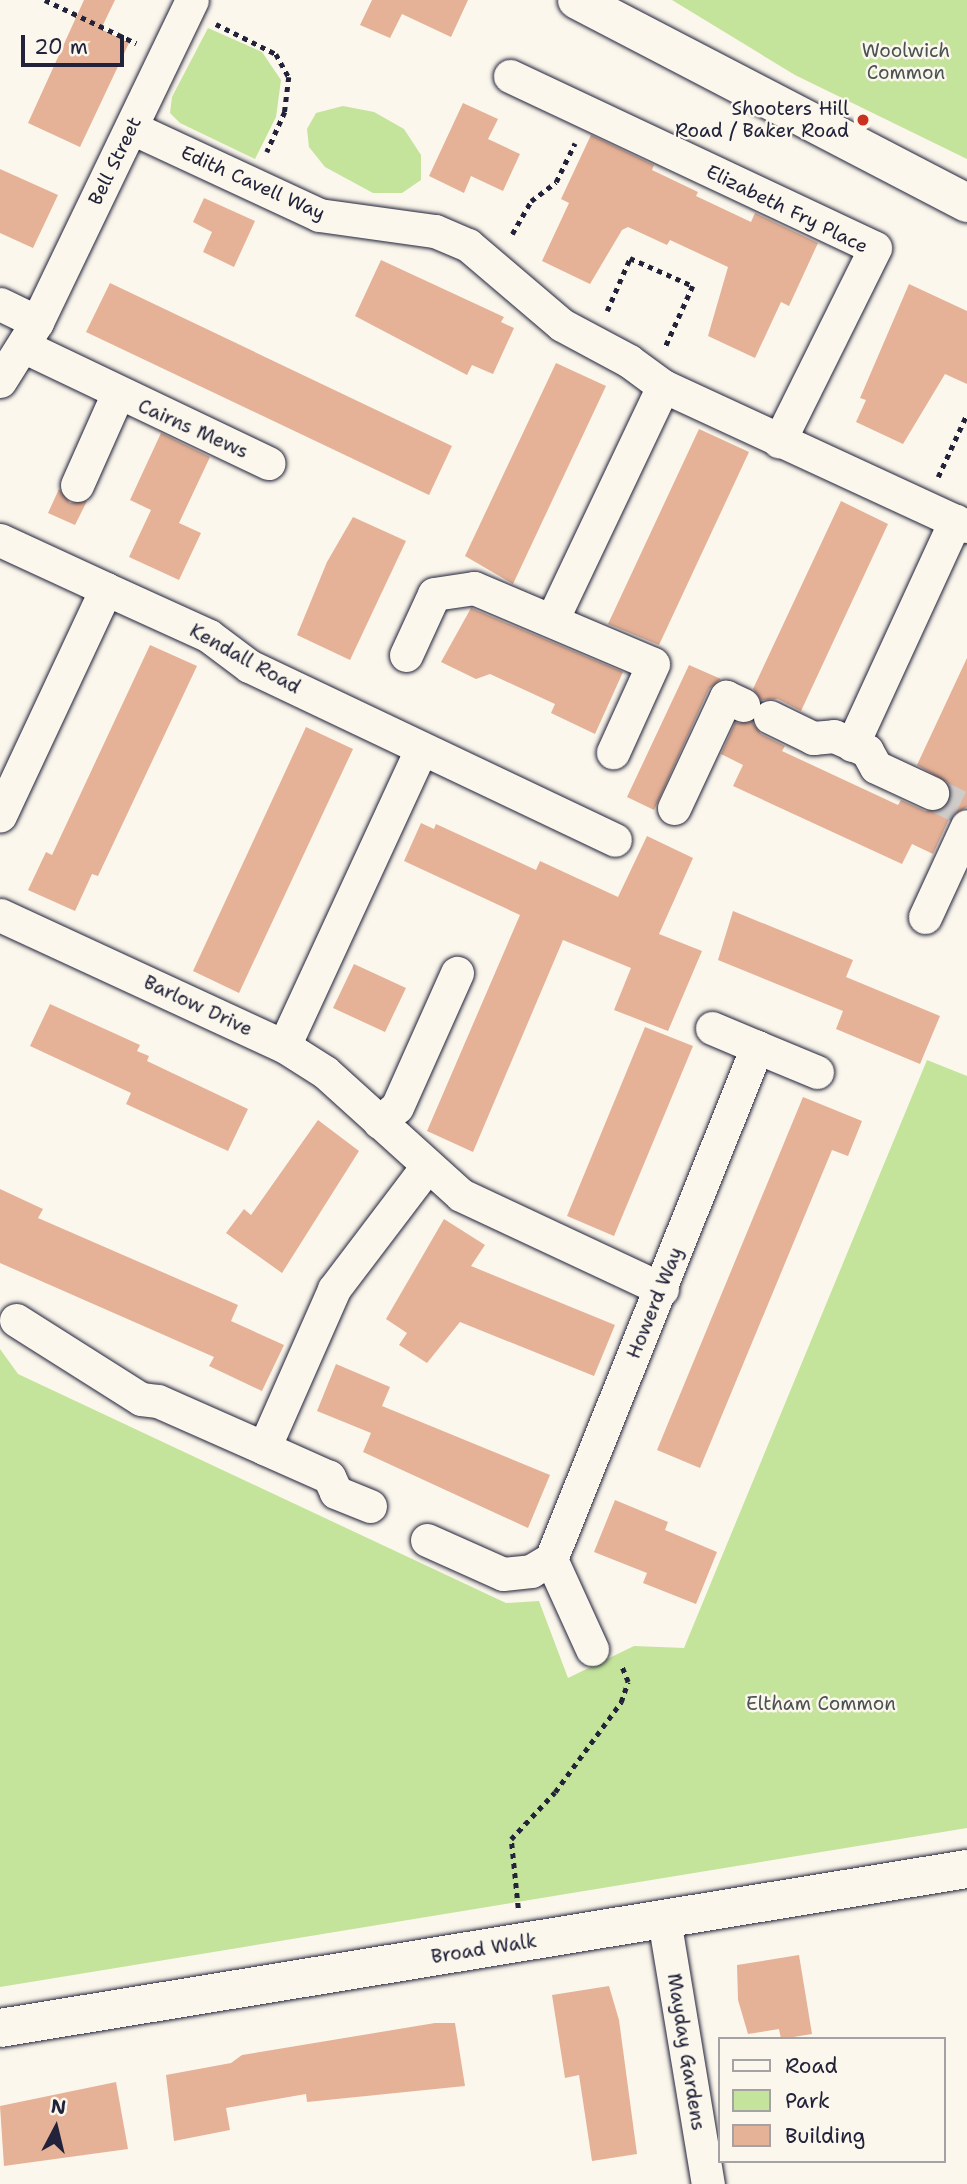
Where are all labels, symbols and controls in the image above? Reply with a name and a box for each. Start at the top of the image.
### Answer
scale bar [24,21,128,65]
text: 20 m [34,33,88,61]
park label: Woolwich Common [862,40,950,84]
place label: Shooters Hill Road / Baker Road [675,98,849,142]
marker: Shooters Hill Road / Baker Road [855,112,871,128]
street label: Bell Street [84,113,146,209]
street label: Edith Cavell Way [177,141,329,225]
street label: Elizabeth Fry Place [703,160,871,258]
street label: Cairns Mews [134,395,252,463]
street label: Kendall Road [186,619,304,699]
street label: Barlow Drive [140,971,256,1041]
street label: Howerd Way [622,1244,688,1362]
park label: Eltham Common [746,1693,896,1715]
street label: Broad Walk [430,1929,538,1969]
street label: Mayday Gardens [662,1972,710,2132]
legend [718,2037,946,2163]
text: Road [785,2052,838,2080]
text: Park [785,2087,830,2115]
north arrow [21,2093,91,2163]
text: N [50,2093,68,2120]
text: Building [785,2122,865,2150]

